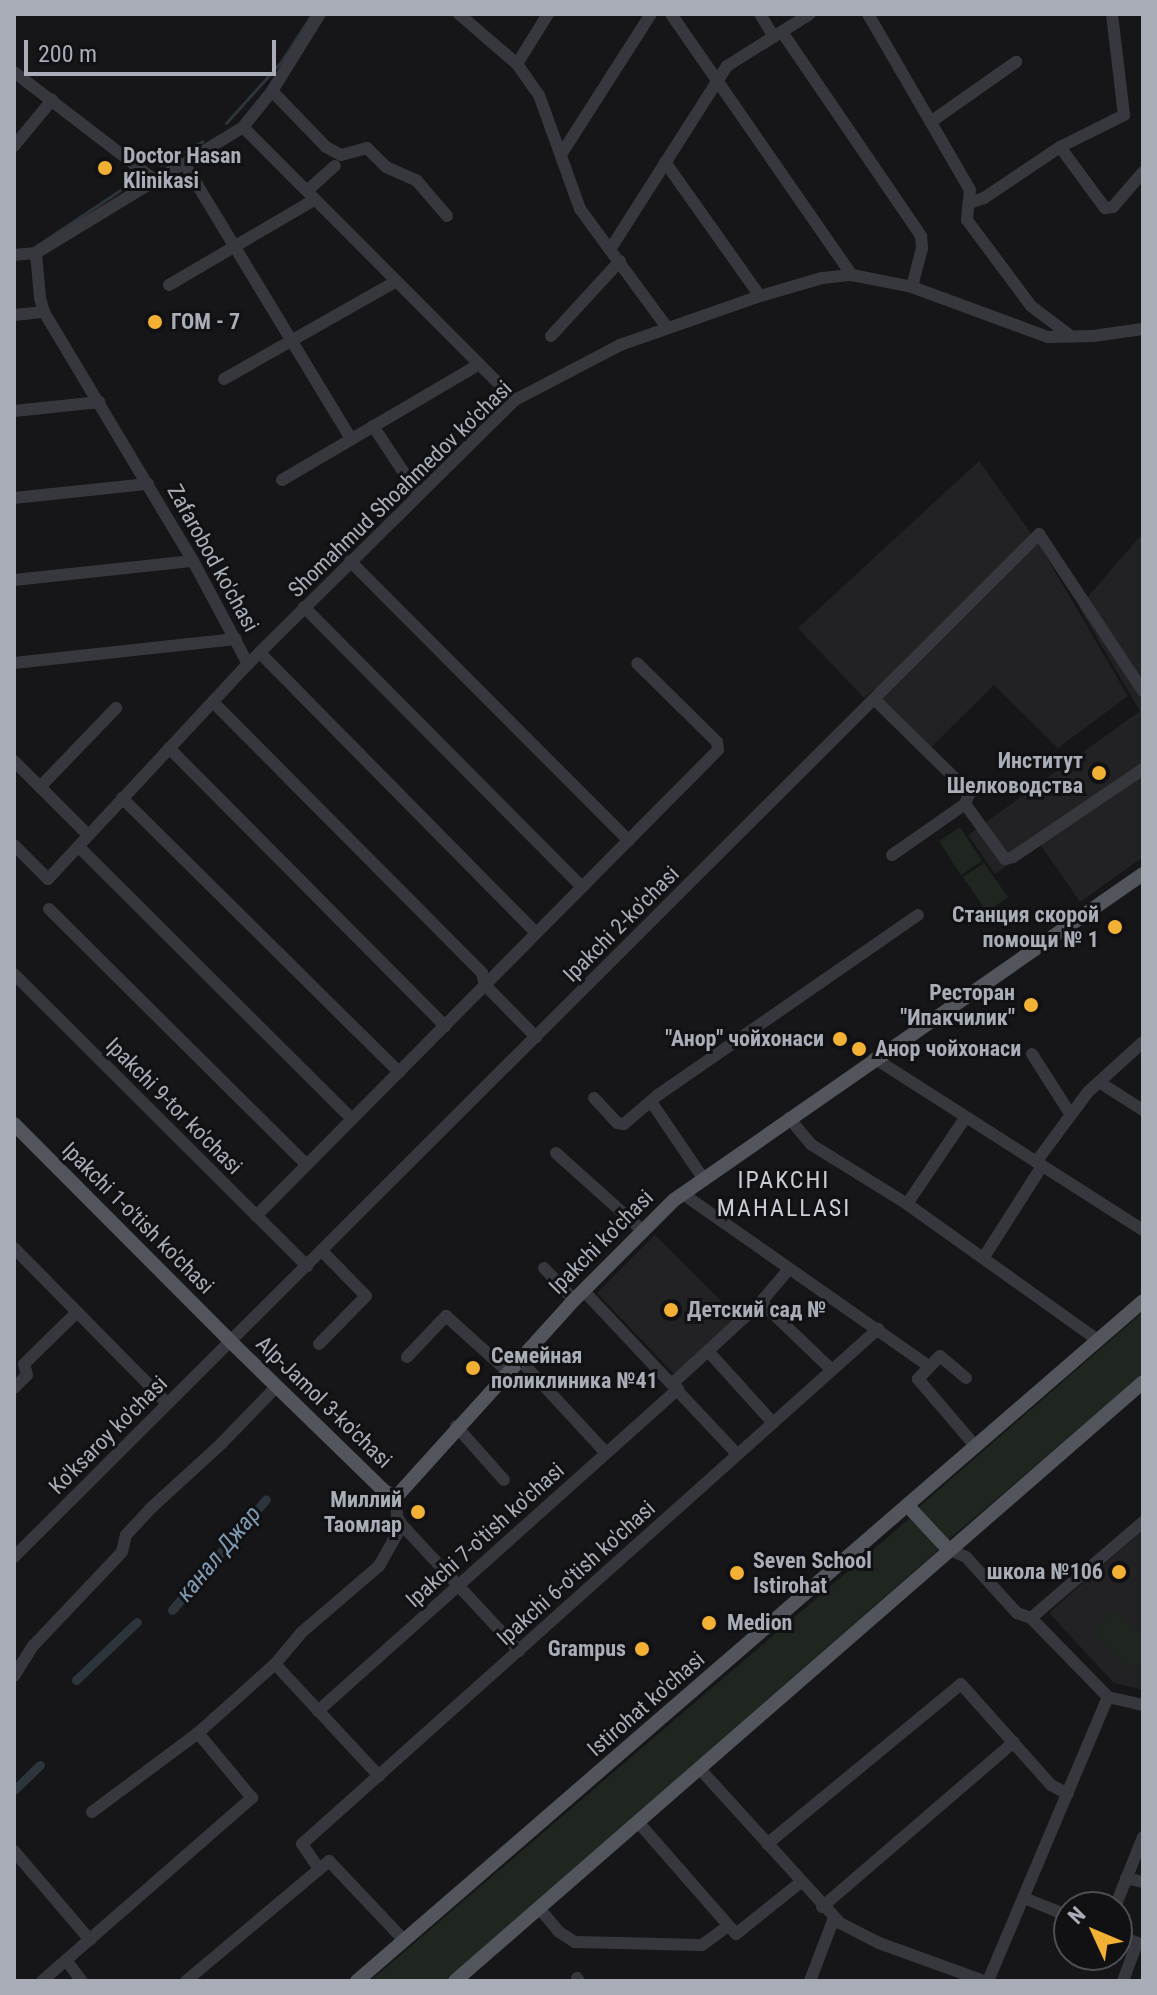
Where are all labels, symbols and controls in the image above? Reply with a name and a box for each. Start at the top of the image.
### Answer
scale bar [28,24,280,74]
text: 200 m [38,40,97,68]
place label: Doctor Hasan Klinikasi [123,142,241,194]
marker: Doctor Hasan Klinikasi [94,157,116,179]
place label: ГОМ - 7 [171,309,240,335]
marker: ГОМ - 7 [146,313,164,331]
street label: Shomahmud Shoahmedov ko'chasi [283,375,517,603]
street label: Zafarobod ko'chasi [162,480,264,636]
place label: Институт Шелководства [947,747,1083,798]
marker: Институт Шелководства [1090,764,1108,782]
street label: Ipakchi 2-ko'chasi [558,861,684,987]
place label: Станция скорой помощи № 1 [952,901,1099,952]
marker: Станция скорой помощи № 1 [1106,918,1124,936]
place label: Ресторан "Ипакчилик" [900,979,1015,1030]
marker: Ресторан "Ипакчилик" [1022,996,1040,1014]
place label: "Анор" чойхонаси [665,1026,824,1052]
marker: "Анор" чойхонаси [831,1030,849,1048]
street label: Ipakchi 9-tor ko'chasi [100,1032,248,1180]
place label: Анор чойхонаси [875,1036,1021,1062]
marker: Анор чойхонаси [850,1040,868,1058]
street label: Ipakchi 1-o'tish ko'chasi [57,1137,219,1299]
district label: IPAKCHI MAHALLASI [717,1167,851,1223]
street label: Ipakchi ko'chasi [543,1184,659,1300]
place label: Детский сад № [687,1297,827,1323]
marker: Детский сад № [662,1301,680,1319]
street label: Alp-Jamol 3-ko'chasi [251,1331,397,1473]
place label: Семейная поликлиника №41 [491,1342,658,1394]
marker: Семейная поликлиника №41 [462,1357,484,1379]
street label: Ko'ksaroy ko'chasi [43,1370,173,1500]
street label: Ipakchi 7-o'tish ko'chasi [401,1457,569,1613]
place label: Миллий Таомлар [324,1486,402,1538]
street label: Ipakchi 6-o'tish ko'chasi [492,1495,660,1651]
water label: канал Джар [171,1500,267,1608]
marker: Миллий Таомлар [409,1503,427,1521]
place label: Seven School Istirohat [753,1547,872,1598]
place label: школа №106 [987,1559,1103,1585]
marker: школа №106 [1110,1563,1128,1581]
marker: Seven School Istirohat [728,1564,746,1582]
place label: Medion [727,1610,792,1636]
marker: Medion [698,1612,720,1634]
place label: Grampus [548,1636,626,1662]
marker: Grampus [633,1640,651,1658]
street label: Istirohat ko'chasi [582,1646,710,1762]
north arrow [1053,1891,1133,1971]
text: N [1063,1902,1090,1929]

